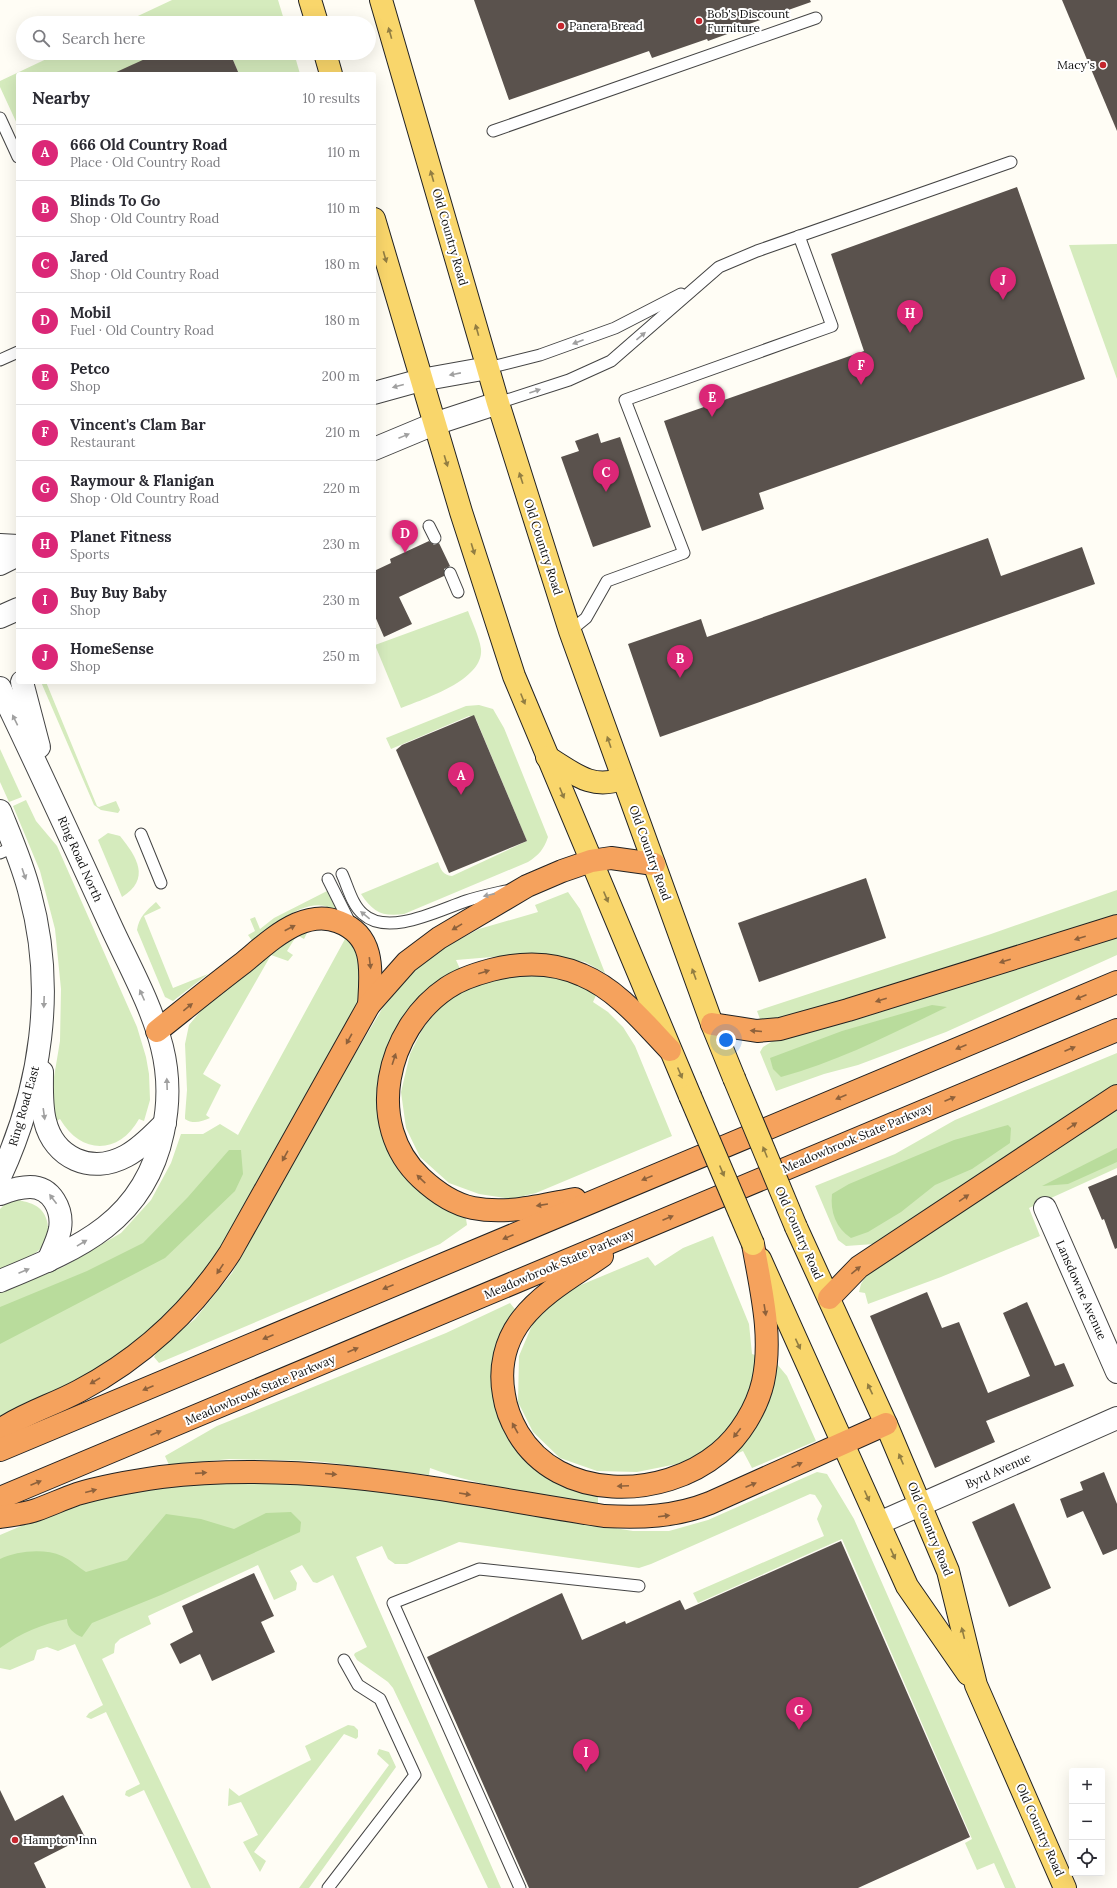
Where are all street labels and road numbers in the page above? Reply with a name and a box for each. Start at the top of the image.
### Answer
street label: Old Country Road [429,187,472,287]
street label: Old Country Road [521,497,566,597]
street label: Old Country Road [626,803,675,902]
street label: Ring Road North [55,814,106,904]
street label: Ring Road East [5,1064,42,1148]
street label: Meadowbrook State Parkway [779,1099,935,1176]
street label: Old Country Road [772,1184,827,1282]
street label: Meadowbrook State Parkway [481,1225,637,1302]
street label: Lansdowne Avenue [1053,1238,1110,1342]
street label: Meadowbrook State Parkway [182,1351,338,1428]
street label: Byrd Avenue [963,1449,1033,1492]
street label: Old Country Road [905,1480,956,1578]
street label: Old Country Road [1013,1781,1068,1879]

